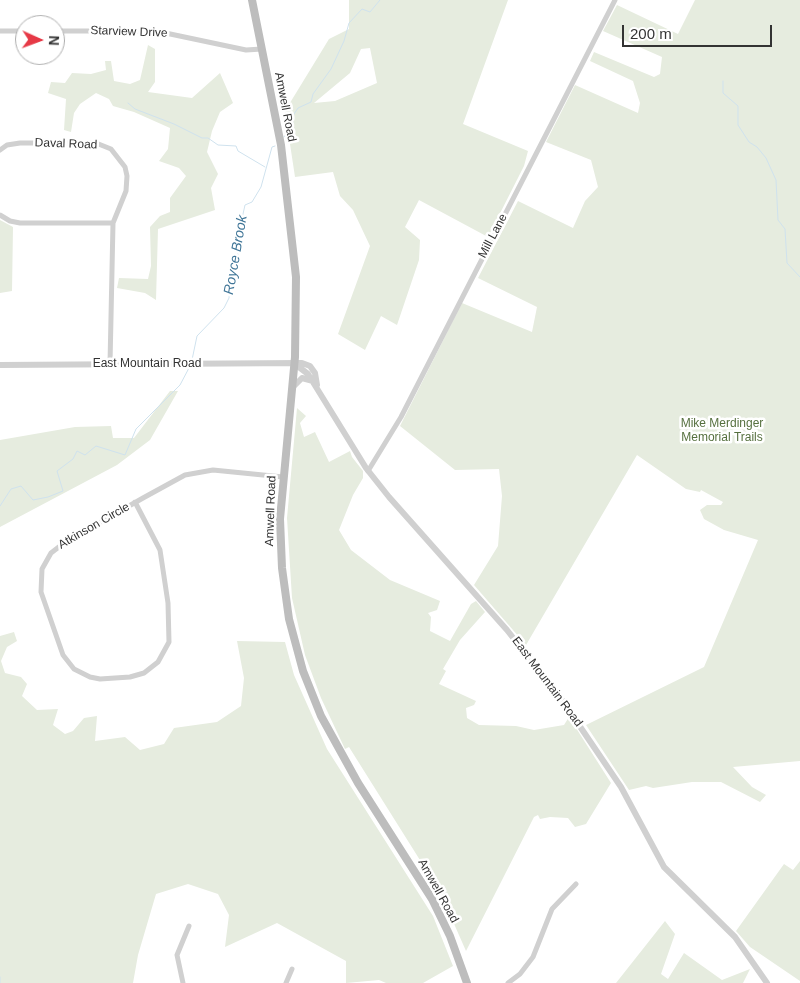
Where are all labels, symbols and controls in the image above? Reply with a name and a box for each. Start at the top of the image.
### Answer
north arrow [15,15,65,65]
scale bar [625,15,775,47]
street label: Starview Drive [90,23,168,41]
text: 200 m [630,25,672,42]
text: N [46,35,62,46]
street label: Amwell Road [271,71,299,143]
street label: Daval Road [34,136,98,152]
street label: Mill Lane [475,211,511,261]
water label: Royce Brook [221,214,251,296]
street label: East Mountain Road [93,357,201,371]
park label: Mike Merdinger Memorial Trails [681,417,763,445]
street label: Amwell Road [263,475,279,547]
street label: Atkinson Circle [56,500,132,552]
street label: East Mountain Road [509,634,585,730]
street label: Amwell Road [415,857,461,925]

